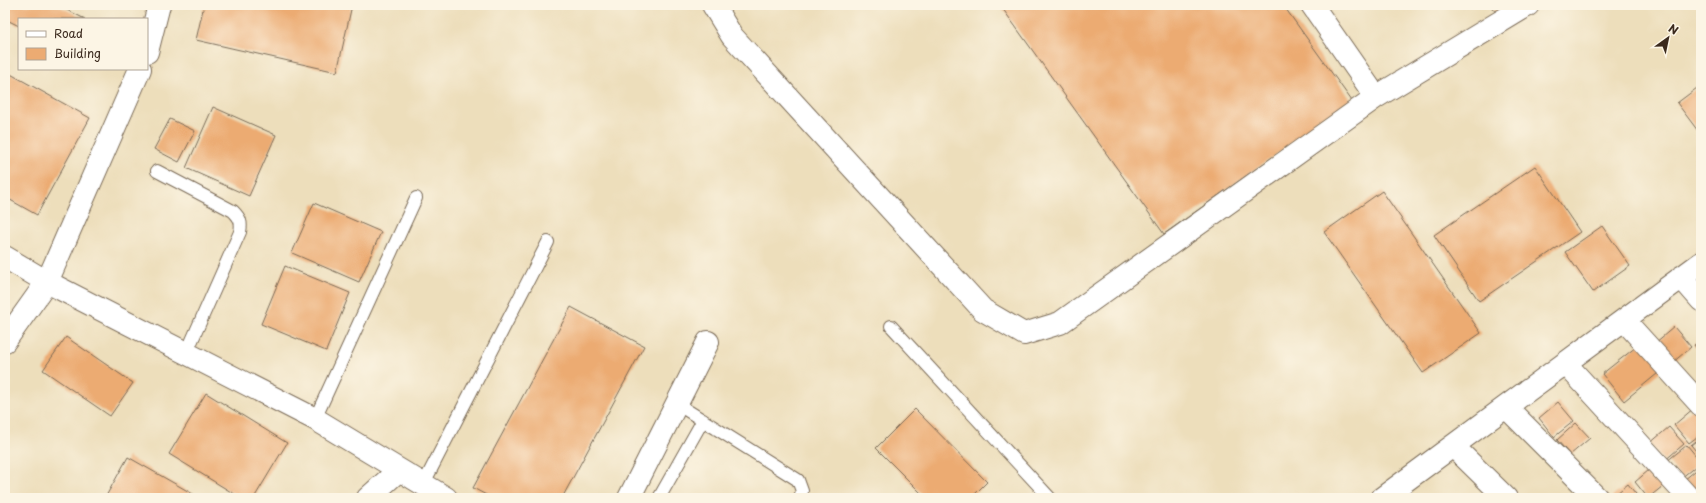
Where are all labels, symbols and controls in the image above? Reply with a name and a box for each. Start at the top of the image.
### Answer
legend [18,18,148,70]
north arrow [1648,18,1688,58]
text: N [1665,20,1682,39]
text: Road [54,24,83,42]
text: Building [54,44,101,62]

